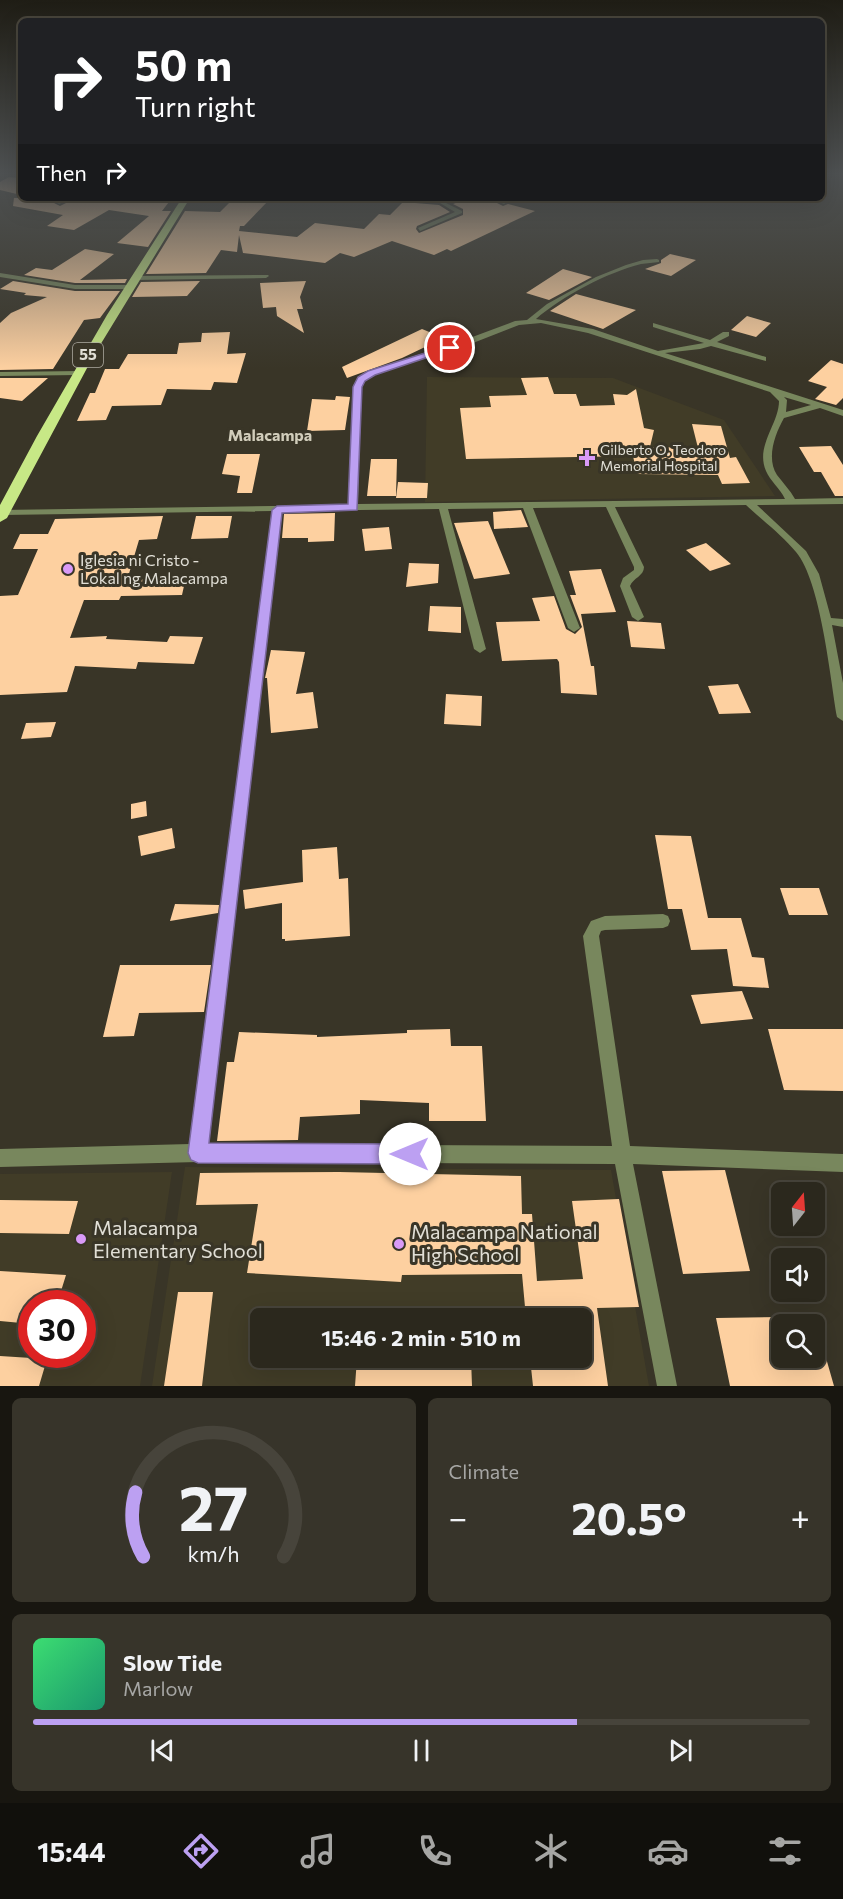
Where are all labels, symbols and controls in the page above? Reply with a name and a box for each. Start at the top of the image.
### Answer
text: 50 m [135,38,232,90]
icon: right [36,42,114,120]
text: Turn right [135,90,255,123]
icon: right [99,156,132,189]
text: Then [36,159,87,186]
pin [424,322,475,373]
icon: arrive [433,331,466,364]
road number: 55 [73,343,103,367]
district label: Malacampa [228,425,312,444]
place label: Gilberto O. Teodoro Memorial Hospital [600,441,726,474]
marker: Gilberto O. Teodoro Memorial Hospital [578,449,596,467]
place label: Iglesia ni Cristo - Lokal ng Malacampa [80,550,228,587]
marker: Iglesia ni Cristo - Lokal ng Malacampa [61,562,75,576]
position arrow [378,1122,442,1186]
north arrow [771,1182,825,1236]
map controls [771,1182,825,1368]
place label: Malacampa Elementary School [93,1215,263,1262]
place label: Malacampa National High School [411,1219,598,1266]
marker: Malacampa Elementary School [74,1232,88,1246]
marker: Malacampa National High School [392,1237,406,1251]
button: sound [771,1248,825,1302]
speed limit sign: 30 [18,1290,96,1368]
button: search [771,1314,825,1368]
text: 15:46 · 2 min · 510 m [321,1324,521,1351]
text: Climate [449,1459,519,1483]
text: 27 [179,1468,248,1544]
text: 20.5° [571,1489,687,1544]
text: − [449,1496,467,1537]
text: + [791,1496,810,1537]
text: km/h [188,1540,240,1566]
text: Slow Tide [123,1649,222,1676]
text: Marlow [123,1676,193,1700]
icon: previous [146,1734,179,1767]
icon: pause [405,1734,438,1767]
icon: next [664,1734,697,1767]
icon: directions [180,1830,222,1872]
icon: music [297,1830,339,1872]
icon: phone [414,1830,456,1872]
icon: climate [530,1830,572,1872]
icon: car [647,1830,689,1872]
icon: filters [764,1830,806,1872]
text: 15:44 [37,1835,106,1868]

